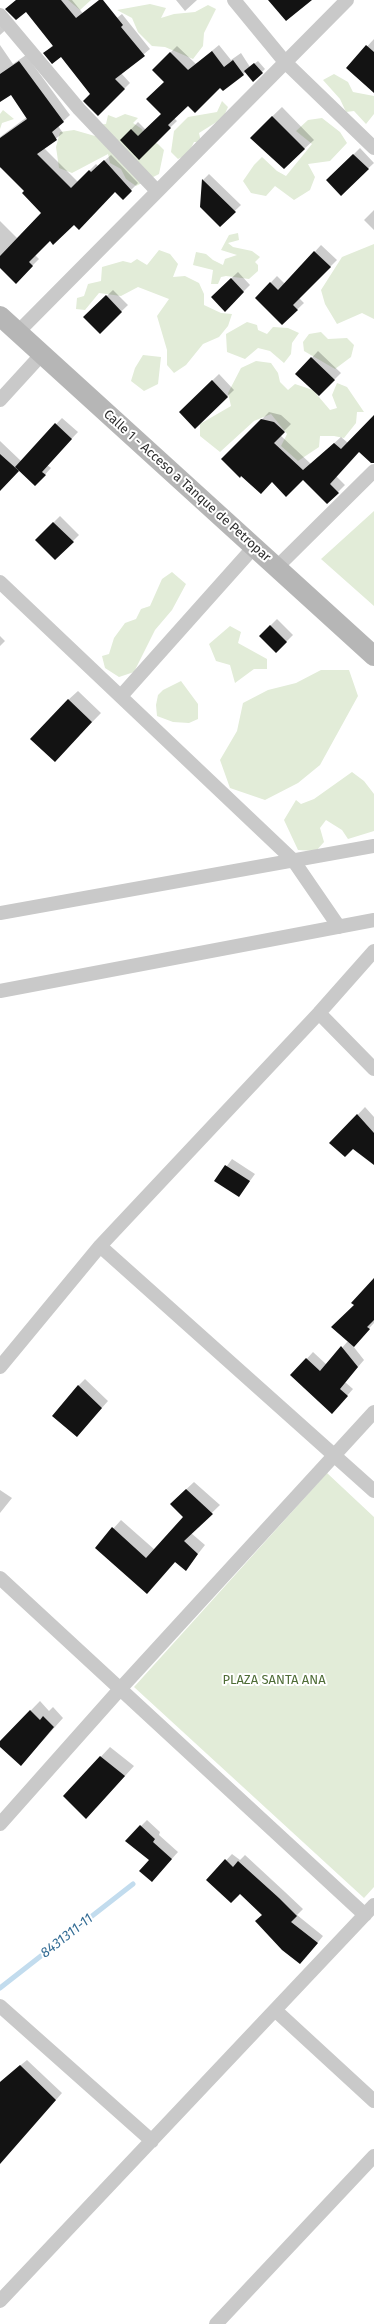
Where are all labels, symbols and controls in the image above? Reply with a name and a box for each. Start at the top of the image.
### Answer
street label: Calle 1 - Acceso a Tanque de Petropar [100,407,274,565]
park label: PLAZA SANTA ANA [222,1672,326,1688]
water label: 8431311-11 [37,1910,97,1962]

